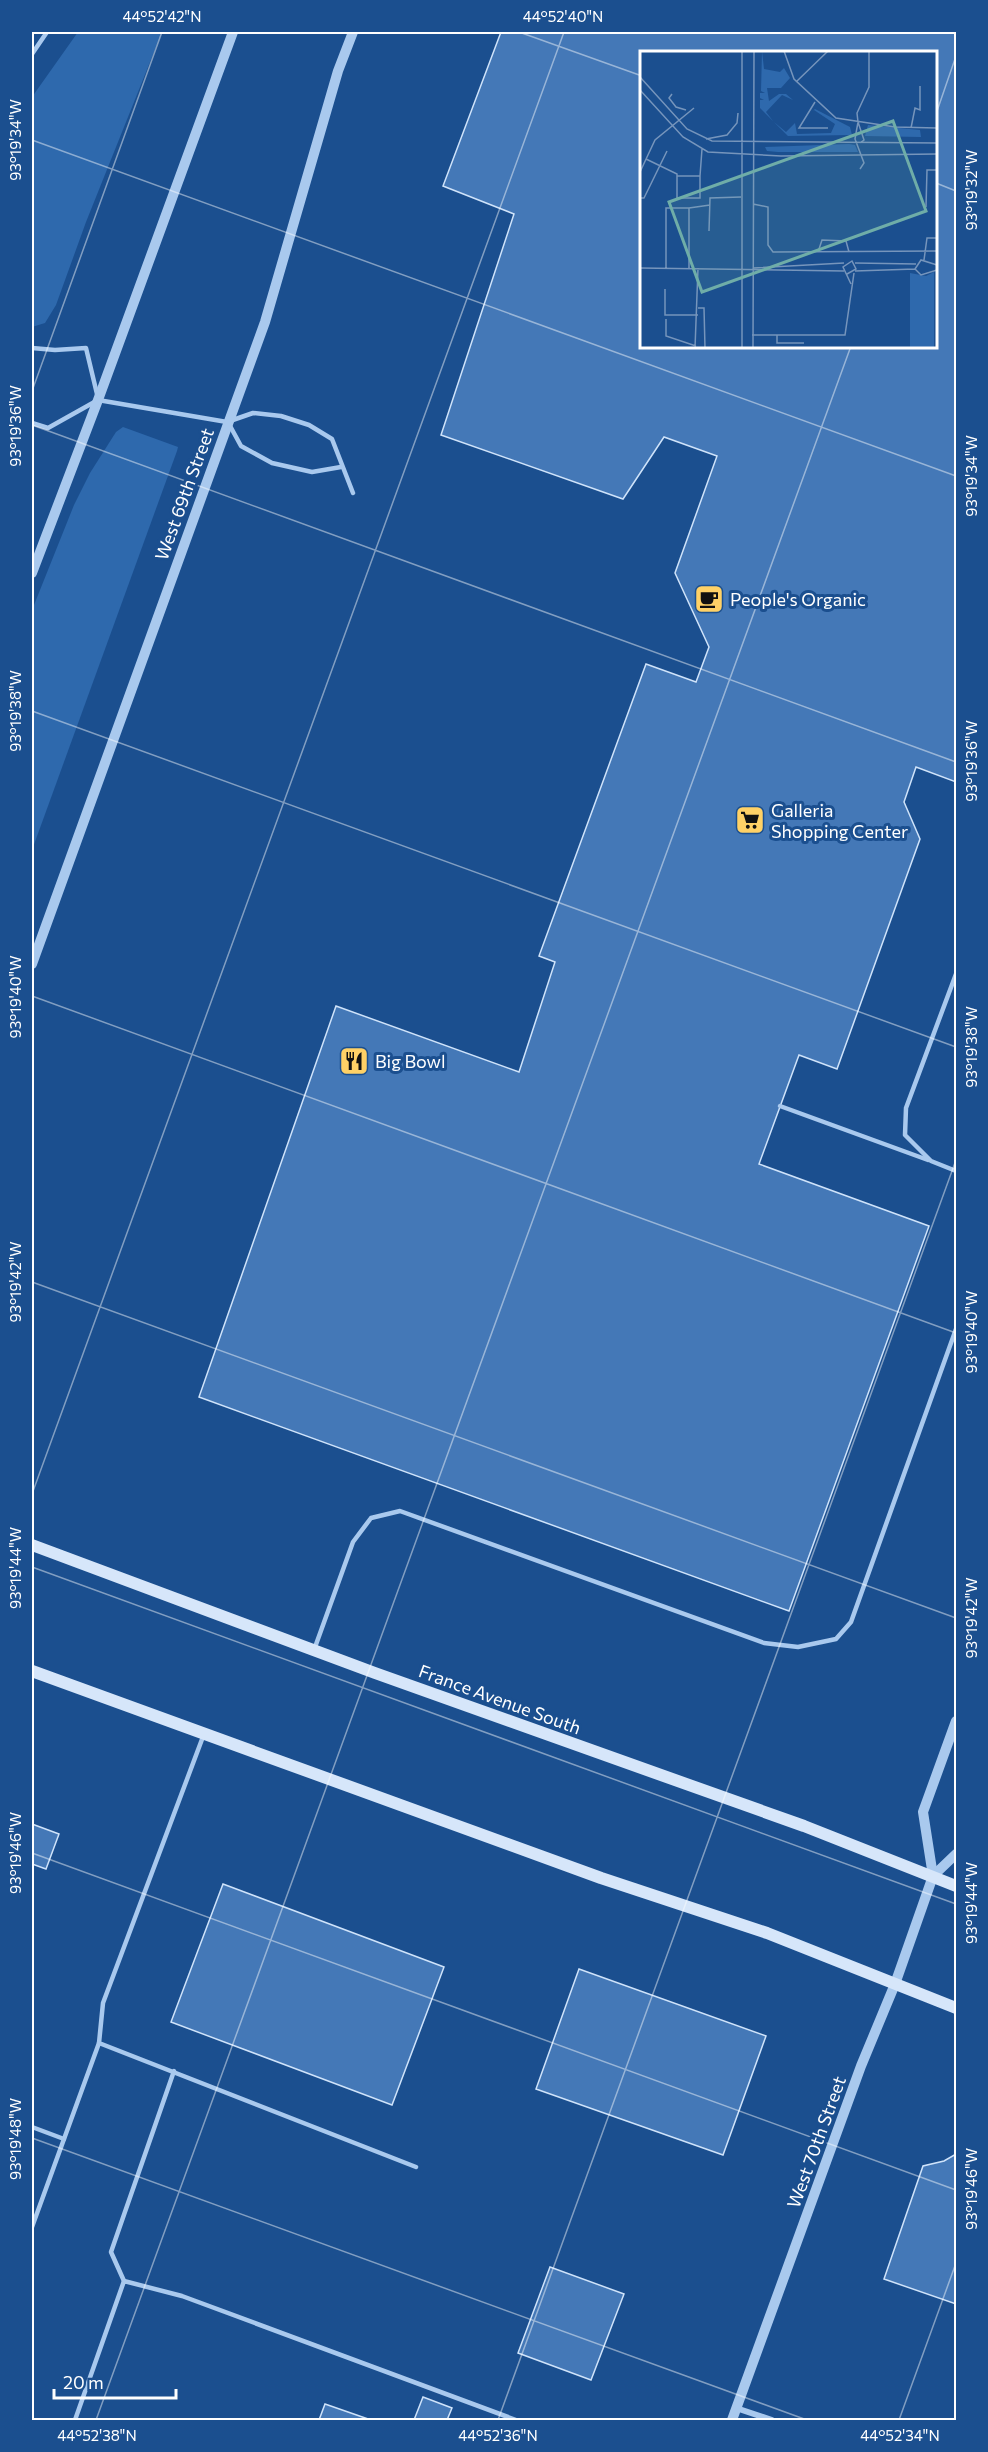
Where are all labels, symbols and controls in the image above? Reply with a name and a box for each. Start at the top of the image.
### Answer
text: 44°52'42"N [123,7,201,25]
text: 44°52'40"N [523,7,603,25]
inset map [640,51,937,348]
text: 93°19'34"W [6,99,24,181]
text: 93°19'32"W [962,150,980,230]
text: 93°19'36"W [6,385,24,467]
street label: West 69th Street [150,425,218,563]
text: 93°19'34"W [962,435,980,517]
cafe icon: People's Organic [693,583,725,615]
place label: People's Organic [730,588,866,610]
text: 93°19'38"W [6,670,24,752]
text: 93°19'36"W [962,720,980,802]
place label: Galleria Shopping Center [771,799,908,842]
supermarket icon: Galleria Shopping Center [734,804,766,836]
text: 93°19'40"W [6,956,24,1038]
text: 93°19'38"W [962,1006,980,1088]
restaurant icon: Big Bowl [338,1045,370,1077]
place label: Big Bowl [375,1050,445,1072]
text: 93°19'42"W [6,1241,24,1323]
text: 93°19'40"W [962,1291,980,1373]
text: 93°19'44"W [6,1527,24,1609]
text: 93°19'42"W [962,1577,980,1659]
street label: France Avenue South [416,1659,584,1739]
text: 93°19'46"W [6,1812,24,1894]
text: 93°19'44"W [962,1862,980,1944]
street label: West 70th Street [782,2073,850,2211]
text: 93°19'48"W [6,2098,24,2180]
text: 93°19'46"W [962,2148,980,2230]
scale bar [54,2362,176,2400]
text: 20 m [63,2371,104,2393]
text: 44°52'38"N [57,2426,137,2444]
text: 44°52'36"N [458,2426,538,2444]
text: 44°52'34"N [860,2426,940,2444]

